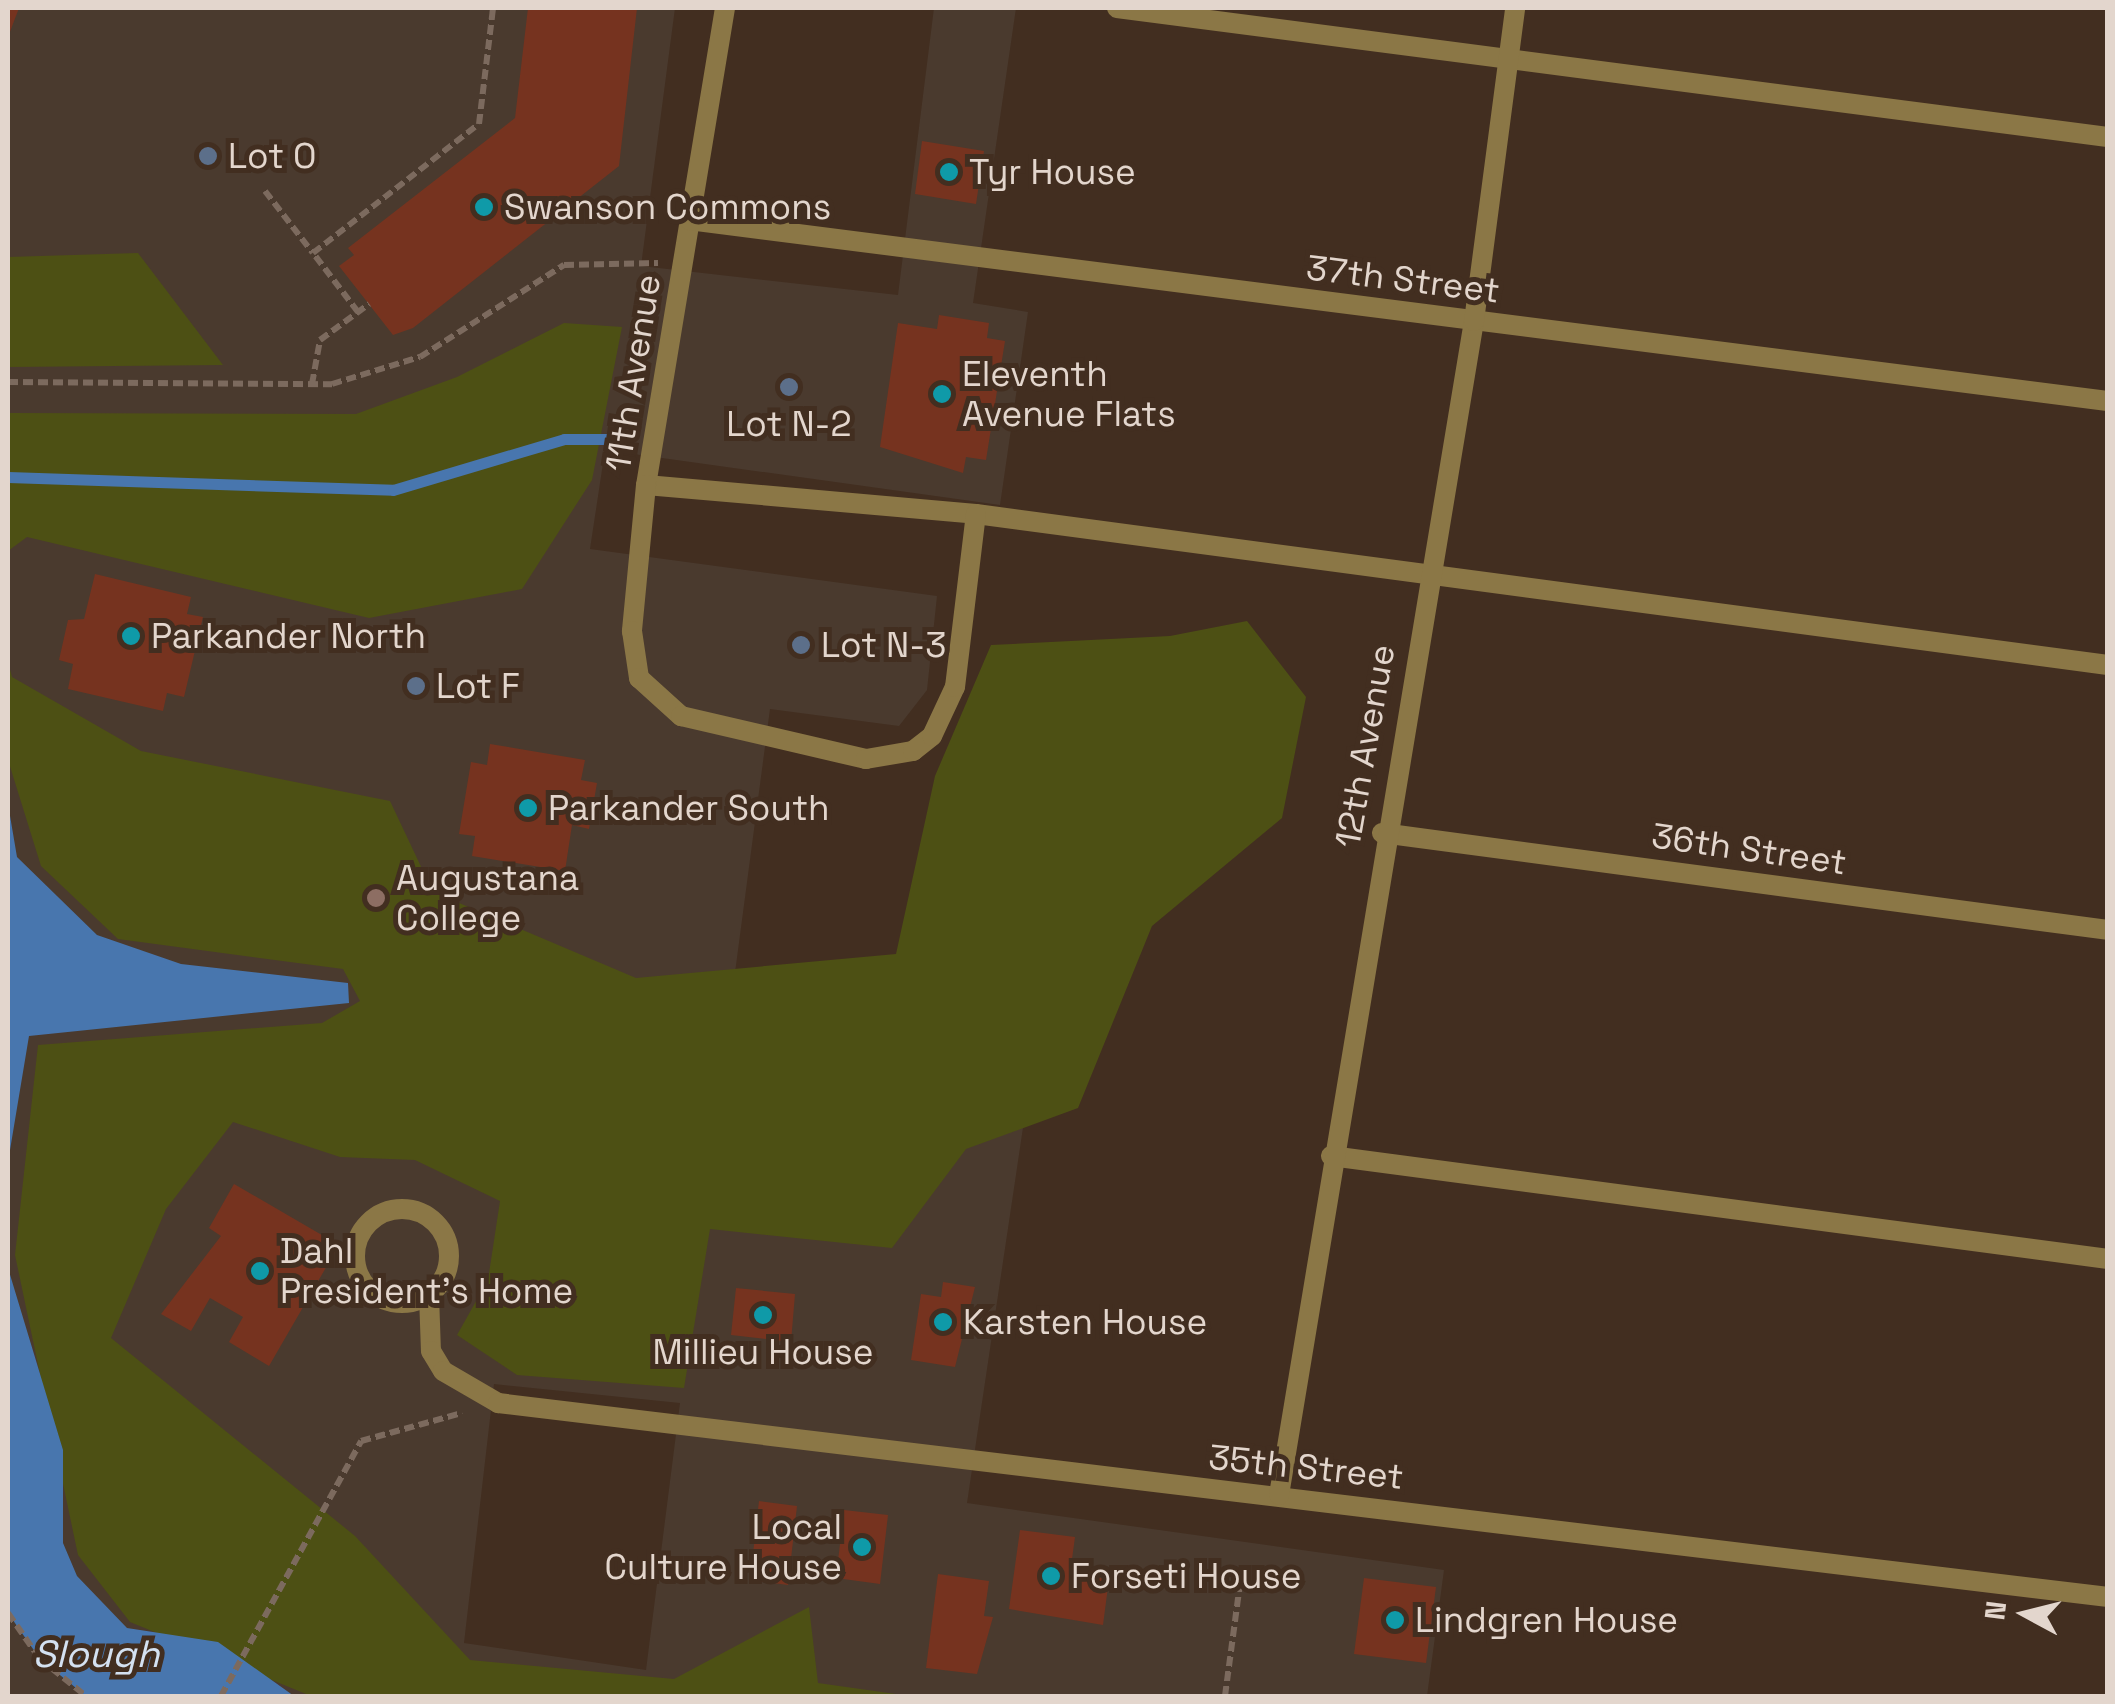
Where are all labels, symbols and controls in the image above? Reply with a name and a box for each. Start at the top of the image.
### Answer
place label: Lot O [228,135,316,177]
marker: Lot O [197,145,219,167]
place label: Tyr House [969,151,1136,193]
marker: Tyr House [938,161,960,183]
place label: Swanson Commons [504,186,831,228]
marker: Swanson Commons [473,196,495,218]
street label: 37th Street [1304,246,1502,312]
street label: 11th Avenue [597,271,669,475]
place label: Eleventh Avenue Flats [962,353,1176,435]
marker: Lot N-2 [778,376,800,398]
marker: Eleventh Avenue Flats [931,383,953,405]
place label: Lot N-2 [726,403,852,445]
place label: Parkander North [151,615,426,657]
place label: Lot N-3 [821,624,946,666]
marker: Parkander North [120,625,142,647]
marker: Lot N-3 [790,634,812,656]
street label: 12th Avenue [1326,641,1404,851]
place label: Lot F [436,665,520,707]
marker: Lot F [405,675,427,697]
place label: Parkander South [548,787,829,829]
marker: Parkander South [517,797,539,819]
street label: 36th Street [1649,815,1849,883]
place label: Augustana College [396,857,579,939]
marker: Augustana College [365,887,387,909]
place label: Dahl President's Home [280,1230,573,1312]
marker: Dahl President's Home [249,1260,271,1282]
place label: Karsten House [963,1301,1207,1343]
marker: Millieu House [752,1304,774,1326]
marker: Karsten House [932,1311,954,1333]
place label: Millieu House [653,1331,873,1373]
street label: 35th Street [1207,1436,1405,1498]
place label: Local Culture House [605,1506,842,1588]
marker: Local Culture House [851,1536,873,1558]
place label: Forseti House [1071,1555,1301,1597]
north arrow [1975,1564,2075,1664]
marker: Forseti House [1040,1565,1062,1587]
place label: Lindgren House [1415,1599,1678,1641]
text: N [1976,1599,2014,1622]
marker: Lindgren House [1384,1609,1406,1631]
water label: Slough [32,1632,160,1678]

